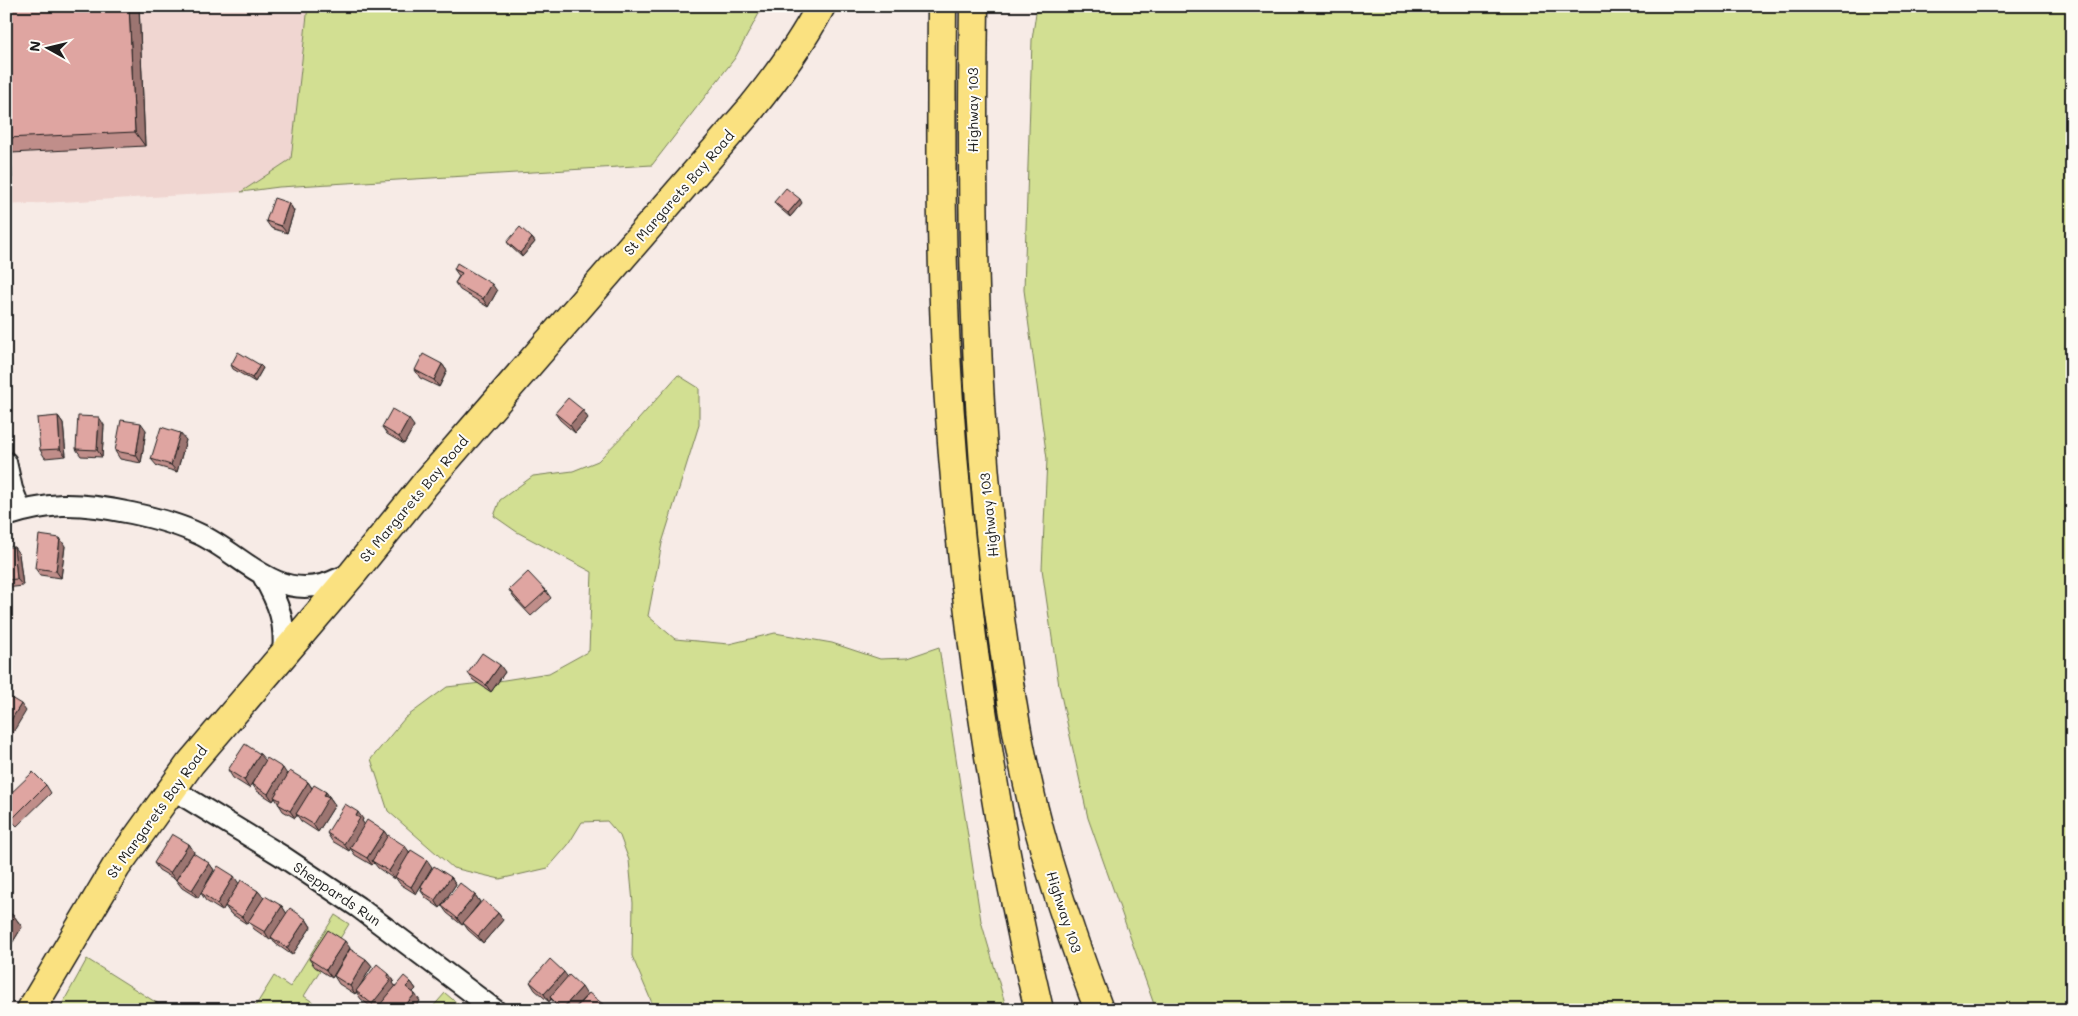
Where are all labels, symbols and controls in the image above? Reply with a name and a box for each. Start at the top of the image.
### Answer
north arrow [22,22,72,72]
text: N [24,40,45,53]
street label: Highway 103 [963,68,982,152]
street label: St Margarets Bay Road [619,126,738,259]
street label: St Margarets Bay Road [355,431,472,566]
street label: Highway 103 [975,472,1002,558]
street label: St Margarets Bay Road [102,742,211,882]
street label: Sheppards Run [290,857,385,930]
street label: Highway 103 [1042,869,1087,955]

